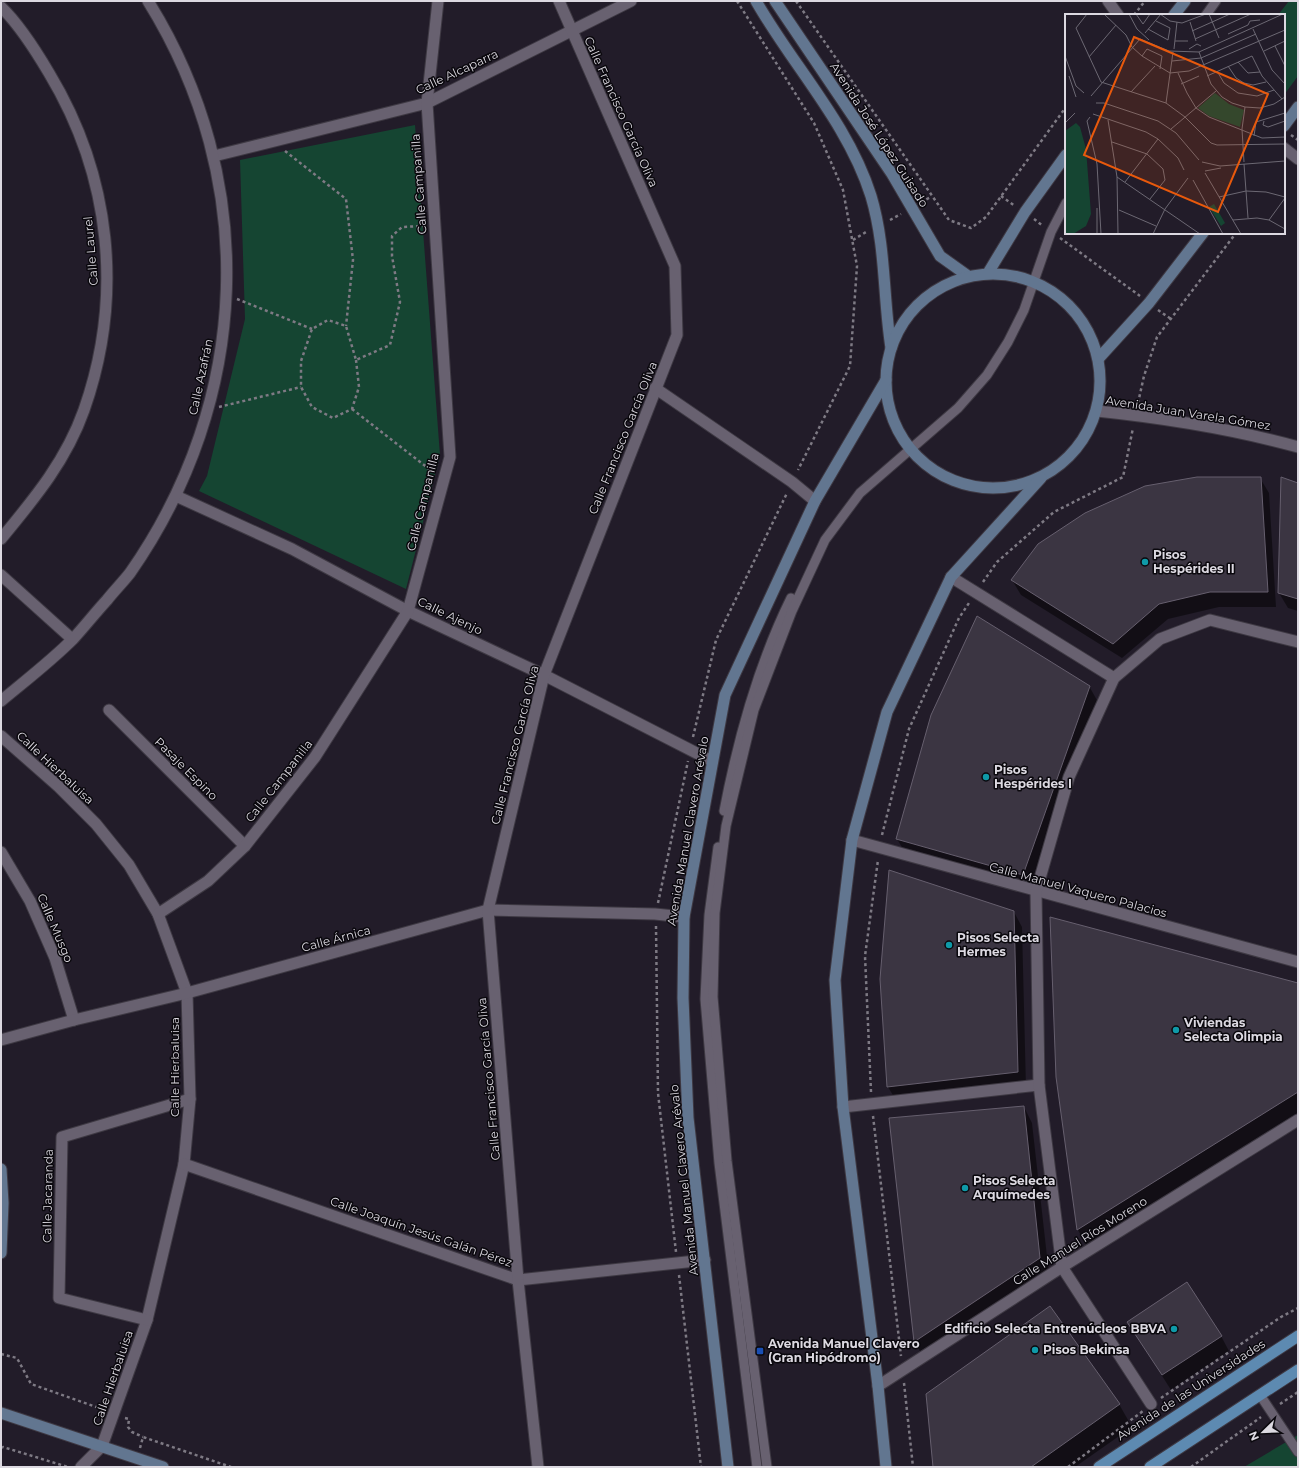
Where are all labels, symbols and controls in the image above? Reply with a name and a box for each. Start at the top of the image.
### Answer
inset map [1065,14,1285,234]
street label: Calle Francisco García Oliva [581,34,662,189]
street label: Calle Alcaparra [413,46,500,97]
street label: Avenida José López Guisado [827,60,932,210]
street label: Calle Campanilla [408,133,429,235]
street label: Calle Laurel [80,216,101,286]
street label: Calle Azafrán [185,337,216,416]
street label: Calle Francisco García Oliva [585,359,660,516]
street label: Avenida Juan Varela Gómez [1104,392,1272,433]
street label: Calle Campanilla [403,451,442,553]
place label: Pisos Hespérides II [1153,547,1235,576]
marker: Pisos Hespérides II [1140,557,1150,567]
street label: Calle Ajenjo [415,593,485,638]
street label: Calle Francisco García Oliva [487,664,542,826]
street label: Calle Hierbaluisa [14,728,97,807]
street label: Pasaje Espino [152,734,221,803]
street label: Avenida Manuel Clavero Arévalo [663,735,712,927]
street label: Calle Campanilla [242,736,315,825]
place label: Pisos Hespérides I [994,762,1072,791]
marker: Pisos Hespérides I [981,772,991,782]
street label: Calle Manuel Vaquero Palacios [988,859,1169,921]
street label: Calle Musgo [34,891,77,965]
street label: Calle Árnica [300,922,372,955]
place label: Pisos Selecta Hermes [957,930,1039,959]
marker: Pisos Selecta Hermes [944,940,954,950]
street label: Calle Francisco García Oliva [474,997,503,1161]
place label: Viviendas Selecta Olimpia [1183,1015,1283,1044]
street label: Calle Hierbaluisa [167,1017,182,1117]
marker: Viviendas Selecta Olimpia [1171,1025,1181,1035]
street label: Avenida Manuel Clavero Arévalo [666,1084,701,1276]
street label: Calle Jacaranda [39,1149,56,1243]
place label: Pisos Selecta Arquímedes [972,1173,1055,1202]
marker: Pisos Selecta Arquímedes [960,1183,970,1193]
street label: Calle Joaquín Jesús Galán Pérez [328,1193,514,1270]
street label: Calle Manuel Ríos Moreno [1010,1193,1150,1288]
place label: Edificio Selecta Entrenúcleos BBVA [944,1321,1167,1336]
marker: Edificio Selecta Entrenúcleos BBVA [1169,1324,1179,1334]
street label: Calle Hierbaluisa [89,1328,136,1428]
place label: Avenida Manuel Clavero (Gran Hipódromo) [767,1336,920,1365]
street label: Avenida de las Universidades [1114,1336,1268,1443]
place label: Pisos Bekinsa [1043,1342,1130,1357]
marker: Pisos Bekinsa [1030,1345,1040,1355]
marker: Avenida Manuel Clavero (Gran Hipódromo) [755,1346,765,1356]
north arrow [1243,1412,1283,1452]
text: N [1246,1429,1262,1443]

